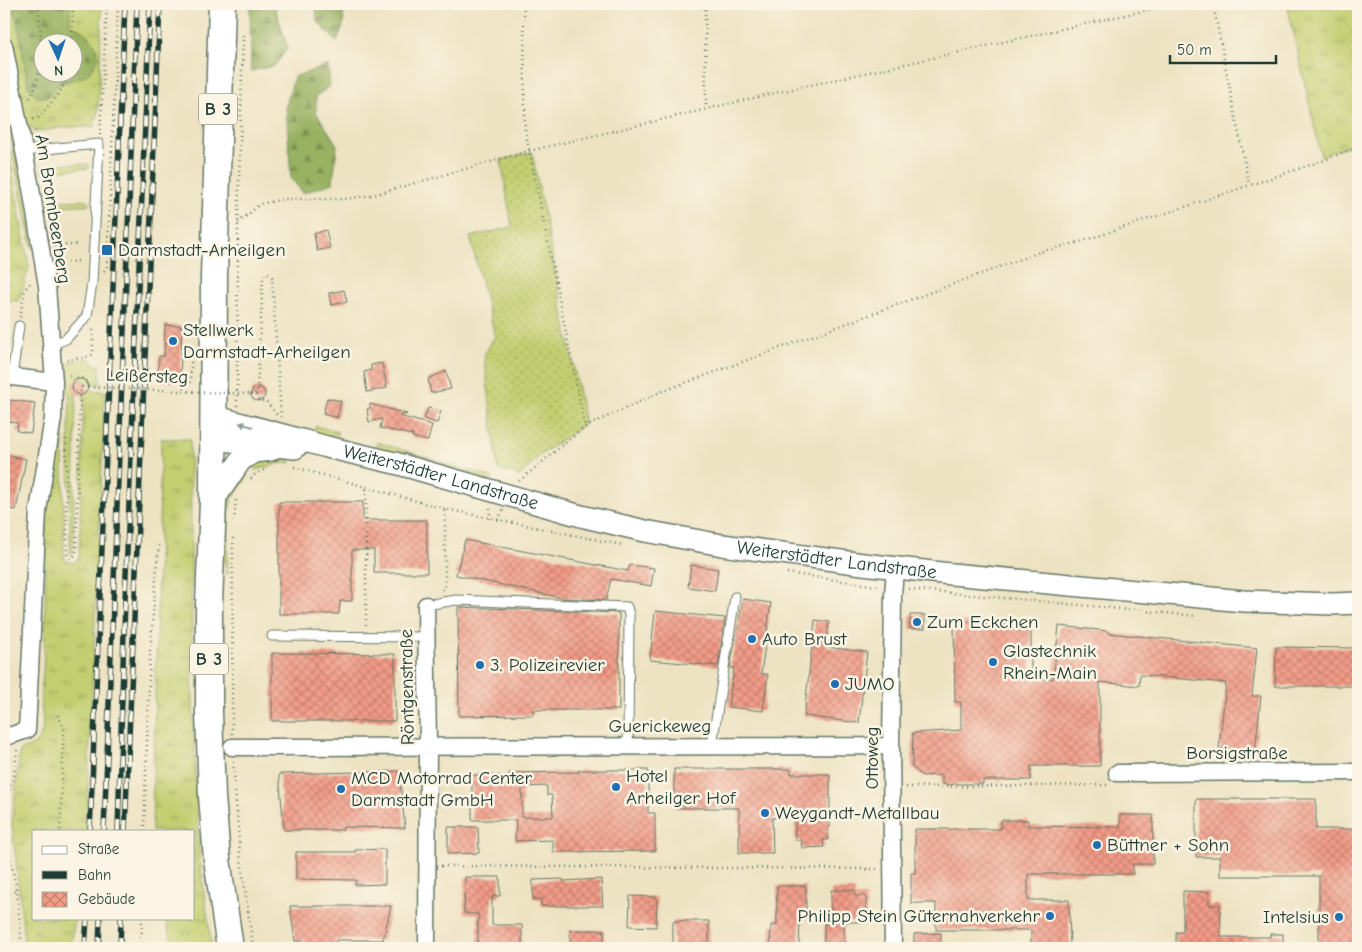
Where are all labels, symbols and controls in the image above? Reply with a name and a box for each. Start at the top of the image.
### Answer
north arrow [32,32,82,82]
scale bar [1170,32,1276,64]
text: 50 m [1177,41,1212,59]
text: N [54,62,64,79]
road number: B 3 [199,94,237,125]
street label: Am Brombeerberg [30,133,76,285]
place label: Darmstadt-Arheilgen [118,239,286,261]
marker: Darmstadt-Arheilgen [100,243,114,257]
place label: Stellwerk Darmstadt-Arheilgen [183,319,351,363]
marker: Stellwerk Darmstadt-Arheilgen [167,335,179,347]
street label: Leißersteg [105,364,189,388]
one-way arrow [239,420,254,428]
street label: Weiterstädter Landstraße [341,440,541,514]
street label: Weiterstädter Landstraße [735,536,938,583]
place label: Zum Eckchen [927,611,1039,633]
marker: Zum Eckchen [911,616,923,628]
place label: Auto Brust [762,628,847,650]
street label: Röntgenstraße [395,629,419,745]
marker: Auto Brust [746,633,758,645]
place label: Glastechnik Rhein-Main [1003,640,1097,684]
road number: B 3 [190,644,228,674]
place label: 3. Polizeirevier [490,654,605,676]
marker: Glastechnik Rhein-Main [987,656,999,668]
marker: 3. Polizeirevier [474,659,486,671]
place label: JUMO [845,673,895,695]
marker: JUMO [829,678,841,690]
street label: Guerickeweg [609,715,711,737]
street label: Ottoweg [861,726,883,790]
street label: Borsigstraße [1186,742,1288,764]
place label: Hotel Arheilger Hof [626,765,737,809]
place label: MCD Motorrad Center Darmstadt GmbH [351,767,533,811]
marker: Hotel Arheilger Hof [610,781,622,793]
marker: MCD Motorrad Center Darmstadt GmbH [335,783,347,795]
place label: Weygandt-Metallbau [775,802,940,824]
marker: Weygandt-Metallbau [759,807,771,819]
legend [32,830,195,920]
place label: Büttner + Sohn [1107,834,1229,856]
marker: Büttner + Sohn [1091,839,1103,851]
text: Straße [78,840,120,858]
text: Bahn [78,866,111,884]
text: Gebäude [78,890,136,908]
place label: Philipp Stein Güternahverkehr [797,905,1040,927]
place label: Intelsius [1263,906,1329,928]
marker: Philipp Stein Güternahverkehr [1044,910,1056,922]
marker: Intelsius [1333,911,1345,923]

